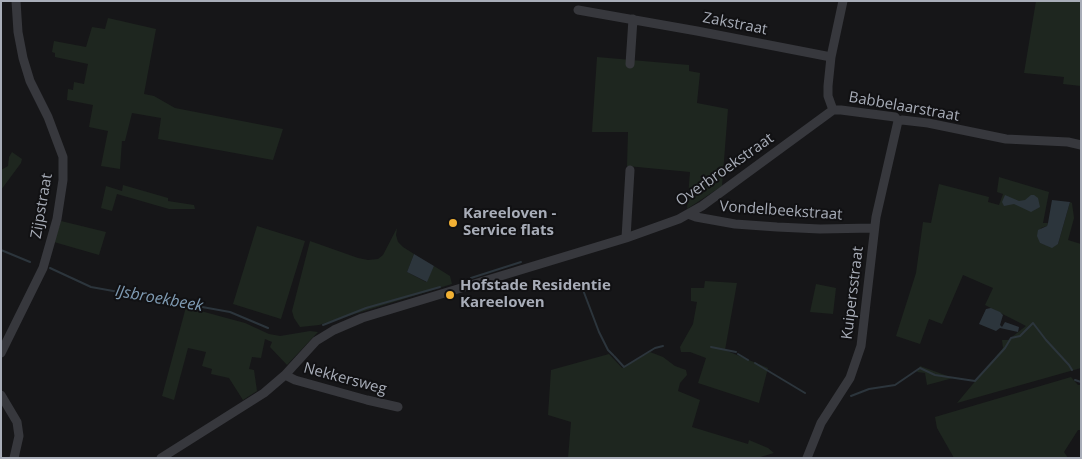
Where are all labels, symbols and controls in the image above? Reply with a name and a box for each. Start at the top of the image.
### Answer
street label: Zakstraat [701,9,769,39]
street label: Babbelaarstraat [847,88,961,126]
street label: Overbroekstraat [673,130,777,210]
street label: Zijpstraat [27,172,57,240]
street label: Vondelbeekstraat [719,198,843,224]
place label: Kareeloven - Service flats [463,205,556,240]
marker: Kareeloven - Service flats [447,217,459,229]
street label: Kuipersstraat [838,245,868,341]
place label: Hofstade Residentie Kareeloven [460,277,611,312]
water label: IJsbroekbeek [114,282,204,316]
marker: Hofstade Residentie Kareeloven [444,289,456,301]
street label: Nekkersweg [301,359,389,399]

